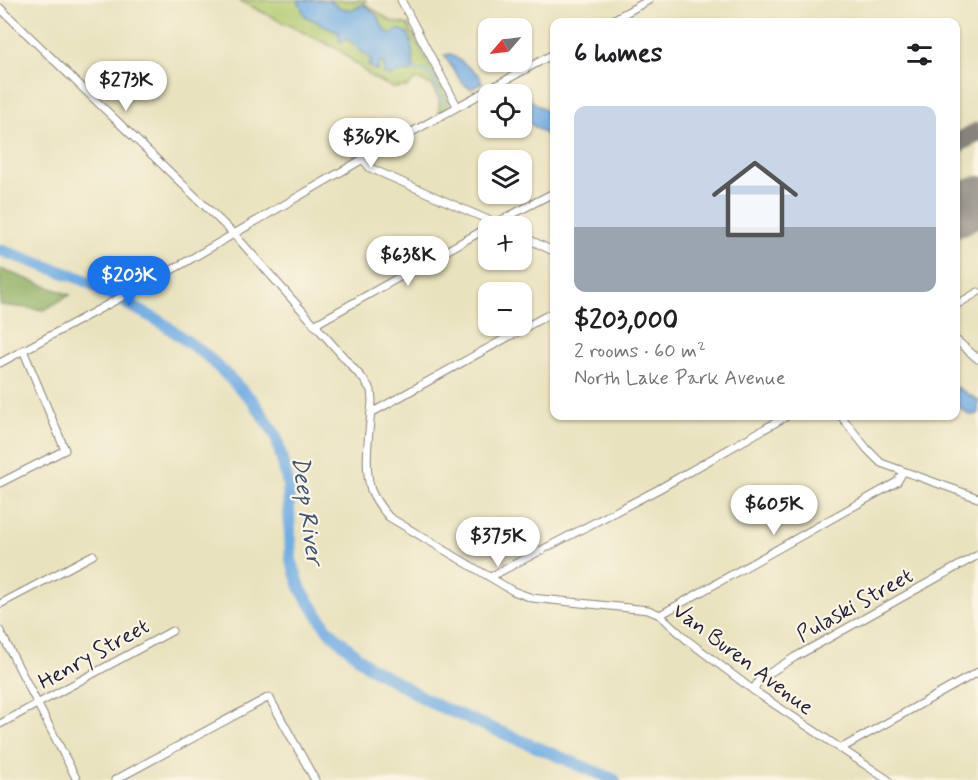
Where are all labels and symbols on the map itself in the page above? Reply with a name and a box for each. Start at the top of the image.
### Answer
north arrow [478,18,532,72]
pin: $273K [84,61,168,112]
pin: $369K [329,118,413,169]
pin: $638K [366,236,450,287]
pin: $203K [87,256,171,307]
water label: Deep River [284,454,330,570]
pin: $605K [732,485,816,536]
pin: $375K [456,517,540,568]
street label: Pulaski Street [792,562,918,649]
street label: Van Buren Avenue [667,597,819,722]
street label: Henry Street [33,613,155,697]

